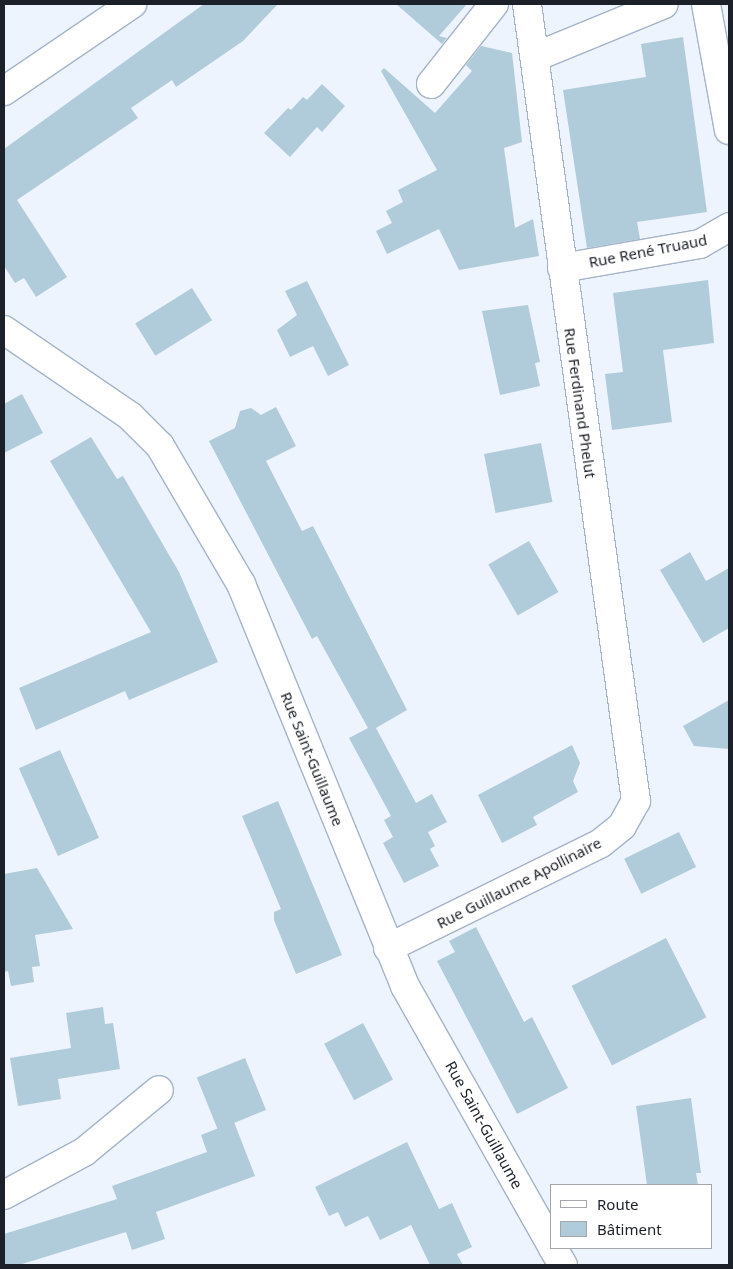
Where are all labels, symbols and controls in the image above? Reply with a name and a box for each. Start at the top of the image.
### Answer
street label: Rue René Truaud [587,231,709,271]
street label: Rue Ferdinand Phelut [561,327,599,479]
street label: Rue Saint-Guillaume [277,689,347,829]
street label: Rue Guillaume Apollinaire [434,834,604,932]
street label: Rue Saint-Guillaume [441,1058,527,1192]
legend [550,1184,713,1249]
text: Route [597,1194,639,1214]
text: Bâtiment [597,1219,662,1239]

